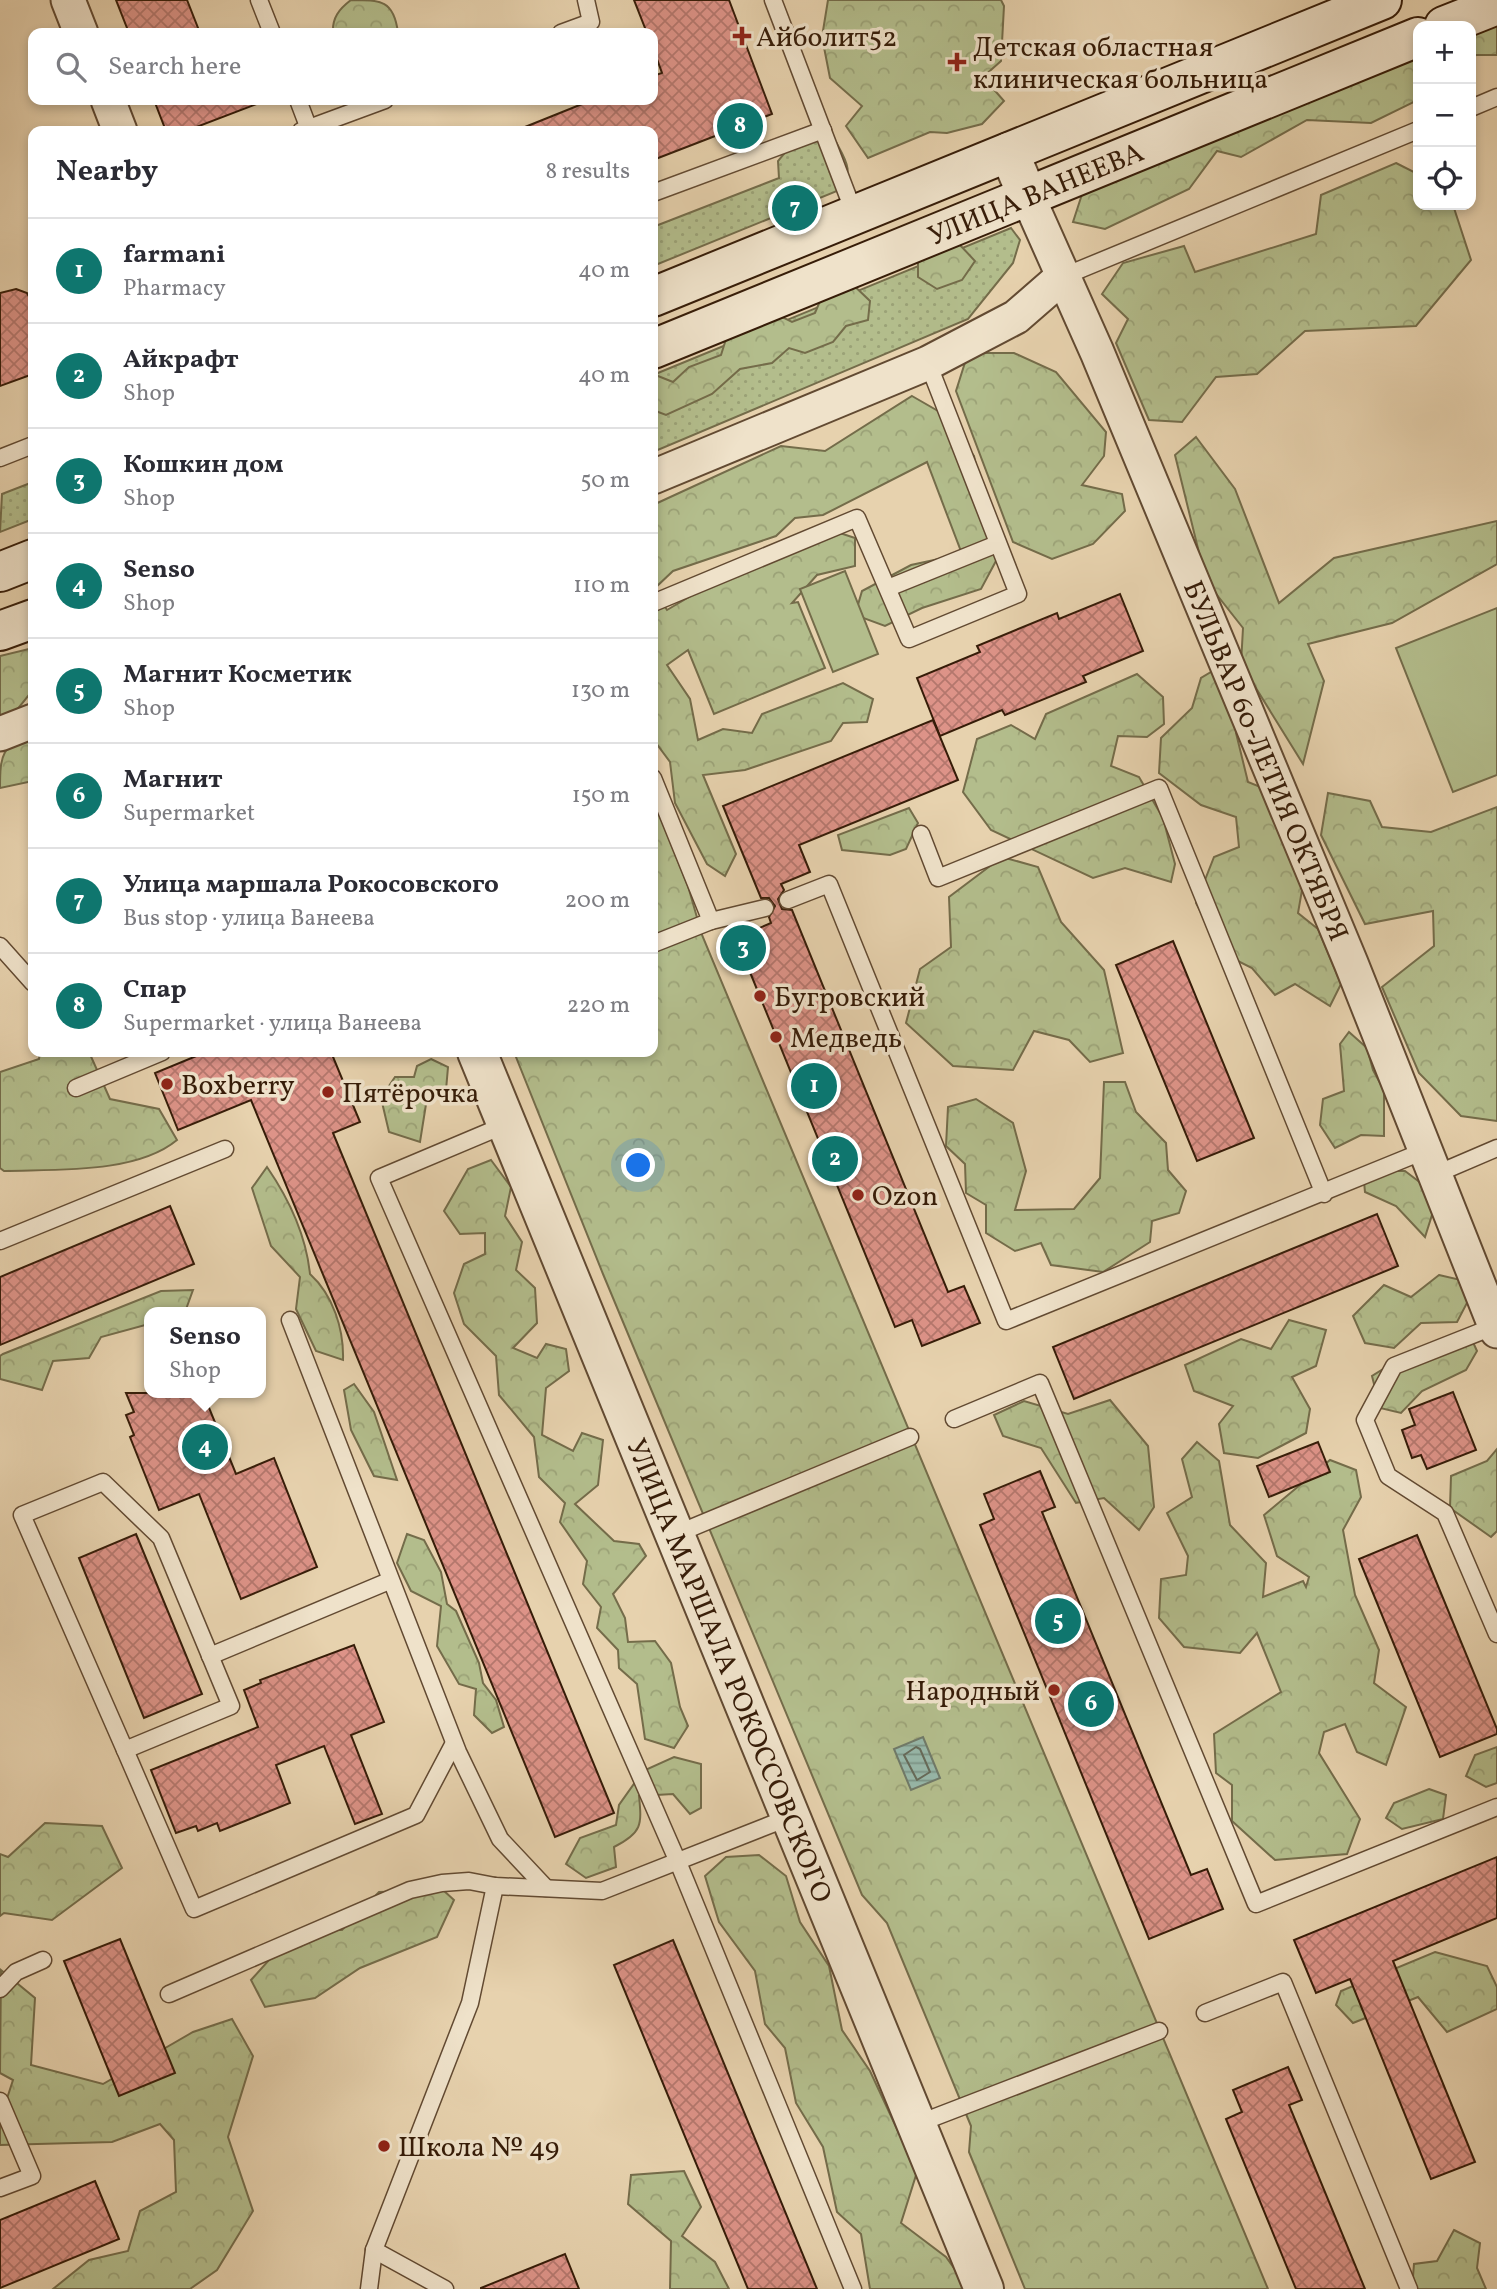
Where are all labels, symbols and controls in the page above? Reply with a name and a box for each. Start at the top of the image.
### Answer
place label: Айболит52 [756,19,897,58]
map controls [1413,21,1476,210]
button: + [1413,21,1476,84]
search box [28,28,658,105]
marker: Айболит52 [734,28,750,44]
place label: Детская областная клиническая больница [973,29,1268,100]
icon: search [52,48,90,86]
text: Search here [108,49,241,85]
marker: Детская областная клиническая больница [947,52,967,72]
button: − [1413,84,1476,147]
pin: 8 [717,100,763,152]
street label: УЛИЦА ВАНЕЕВА [923,134,1150,257]
button: locate [1413,147,1476,210]
text: Nearby [56,151,158,193]
text: 8 results [546,156,630,188]
pin: 7 [772,182,818,234]
text: farmani [123,237,225,273]
text: 1 [74,255,84,287]
text: 40 m [578,255,630,287]
text: Pharmacy [123,273,226,305]
text: Айкрафт [123,342,239,378]
text: 2 [73,360,85,392]
text: 40 m [578,360,630,392]
text: Shop [123,378,175,410]
text: Кошкин дом [123,447,283,483]
text: 3 [73,465,85,497]
text: 50 m [581,465,630,497]
text: Shop [123,483,175,515]
text: Senso [123,552,195,588]
text: 4 [72,570,86,602]
text: 110 m [573,570,630,602]
street label: БУЛЬВАР 60-ЛЕТИЯ ОКТЯБРЯ [1172,575,1357,947]
text: Shop [123,588,175,620]
text: Магнит Косметик [123,657,352,693]
text: 5 [73,675,85,707]
text: 130 m [571,675,630,707]
text: Shop [123,693,175,725]
text: Магнит [123,762,223,798]
text: 6 [73,780,85,812]
text: 150 m [572,780,630,812]
text: Supermarket [123,798,255,830]
text: Улица маршала Рокосовского [123,867,499,903]
text: 7 [74,885,85,917]
text: 200 m [565,885,630,917]
text: Bus stop · улица Ванеева [123,903,375,935]
pin: 3 [720,922,766,974]
text: Спар [123,972,187,1008]
place label: Бугровский [774,979,925,1018]
marker: Бугровский [752,988,768,1004]
text: 8 [73,990,85,1022]
text: 220 m [567,990,630,1022]
text: Supermarket · улица Ванеева [123,1008,422,1040]
place label: Медведь [790,1020,902,1059]
marker: Медведь [768,1029,784,1045]
pin: 1 [791,1060,837,1112]
place label: Boxberry [181,1067,295,1106]
place label: Пятёрочка [342,1075,479,1114]
marker: Boxberry [159,1076,175,1092]
marker: Пятёрочка [320,1084,336,1100]
pin: 2 [812,1133,858,1185]
your location [621,1148,655,1182]
place label: Ozon [872,1178,938,1217]
marker: Ozon [850,1187,866,1203]
popup [144,1307,266,1398]
text: Senso [169,1319,241,1355]
text: Shop [169,1355,221,1387]
pin: 4 [182,1421,228,1473]
street label: УЛИЦА МАРШАЛА РОКОССОВСКОГО [615,1433,841,1909]
pin: 5 [1035,1595,1081,1647]
place label: Народный [905,1673,1040,1712]
pin: 6 [1068,1678,1114,1730]
marker: Народный [1046,1682,1062,1698]
place label: Школа № 49 [398,2129,559,2168]
marker: Школа № 49 [376,2138,392,2154]

